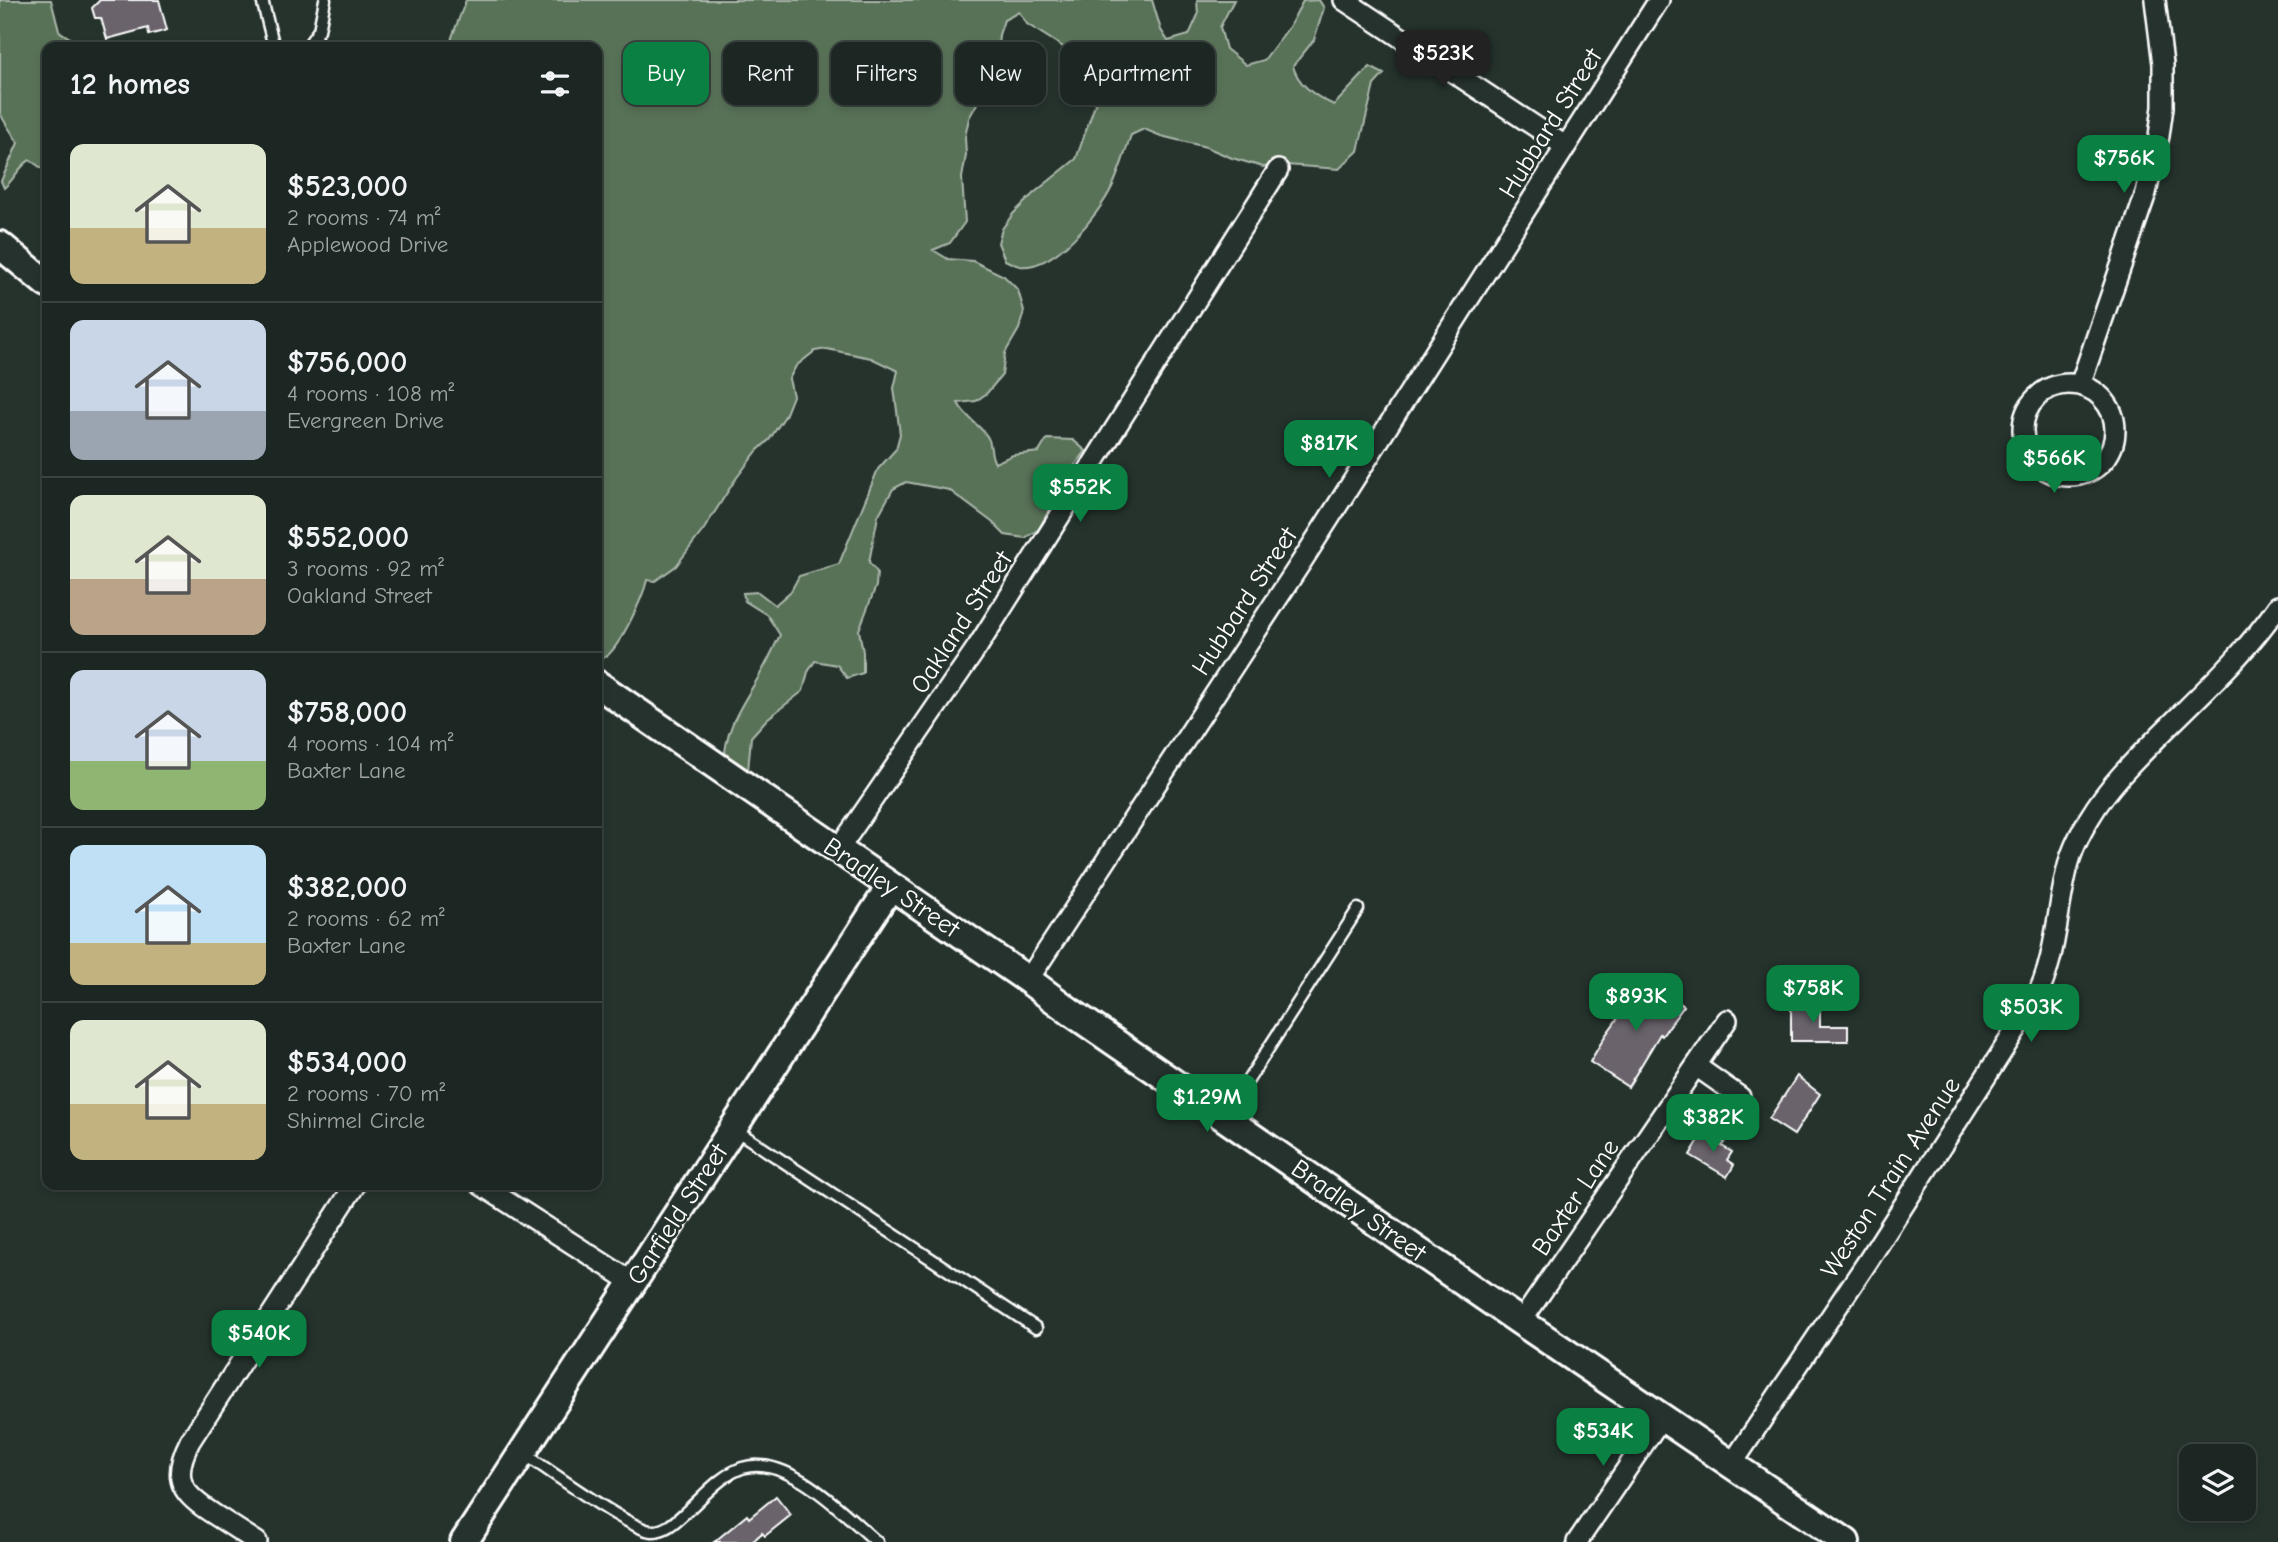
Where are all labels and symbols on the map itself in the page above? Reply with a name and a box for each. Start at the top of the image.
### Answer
pin: $523K [1394,31,1492,90]
street label: Hubbard Street [1493,42,1610,204]
pin: $756K [2075,136,2173,195]
pin: $817K [1280,420,1378,480]
pin: $566K [2005,435,2103,495]
pin: $552K [1031,464,1129,524]
street label: Hubbard Street [1186,521,1305,681]
street label: Oakland Street [905,544,1020,699]
street label: Bradley Street [818,831,966,945]
pin: $758K [1764,965,1862,1025]
pin: $893K [1587,974,1685,1033]
pin: $503K [1982,984,2080,1044]
street label: Weston Train Avenue [1815,1072,1967,1283]
pin: $1.29M [1150,1074,1264,1134]
pin: $382K [1664,1094,1762,1154]
street label: Baxter Lane [1526,1134,1626,1261]
street label: Garfield Street [621,1137,735,1291]
street label: Bradley Street [1285,1153,1433,1269]
pin: $540K [210,1310,308,1370]
pin: $534K [1554,1408,1652,1468]

